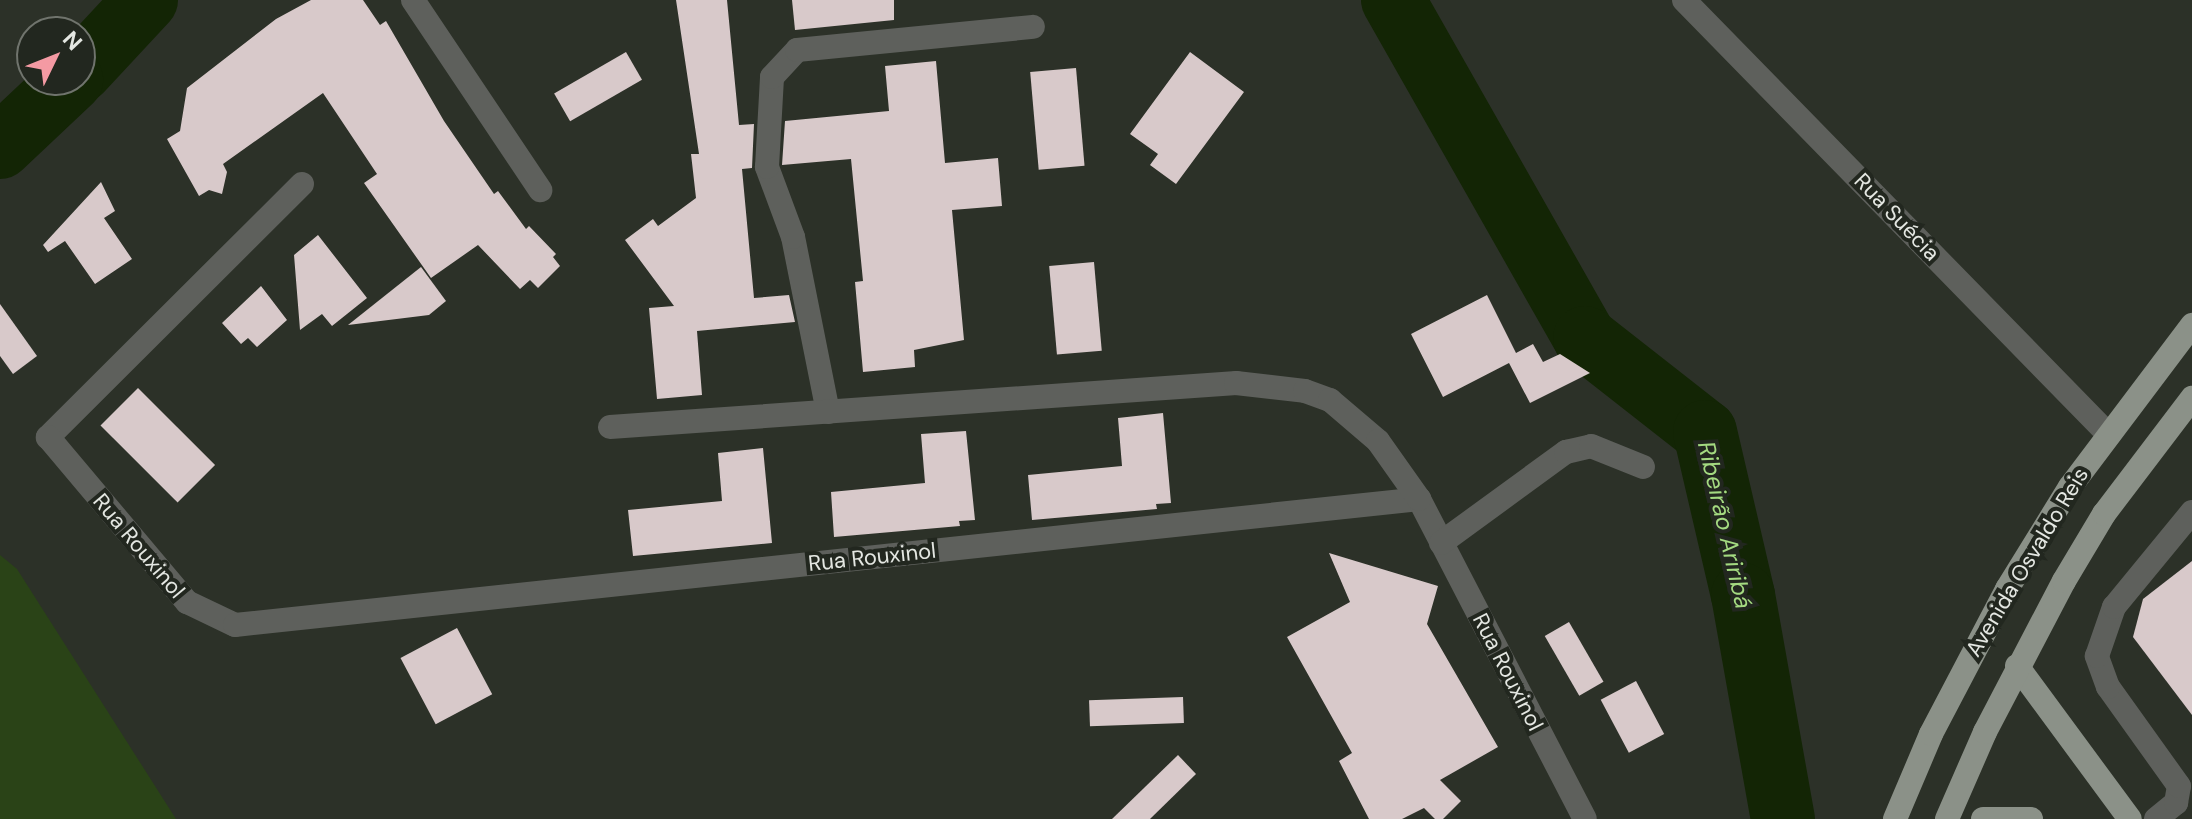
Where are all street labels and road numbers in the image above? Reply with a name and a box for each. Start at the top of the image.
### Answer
street label: Rua Suécia [1849,168,1945,266]
street label: Avenida Osvaldo Reis [1960,463,2094,661]
street label: Rua Rouxinol [88,488,190,604]
street label: Rua Rouxinol [807,537,937,577]
street label: Rua Rouxinol [1467,609,1549,735]

